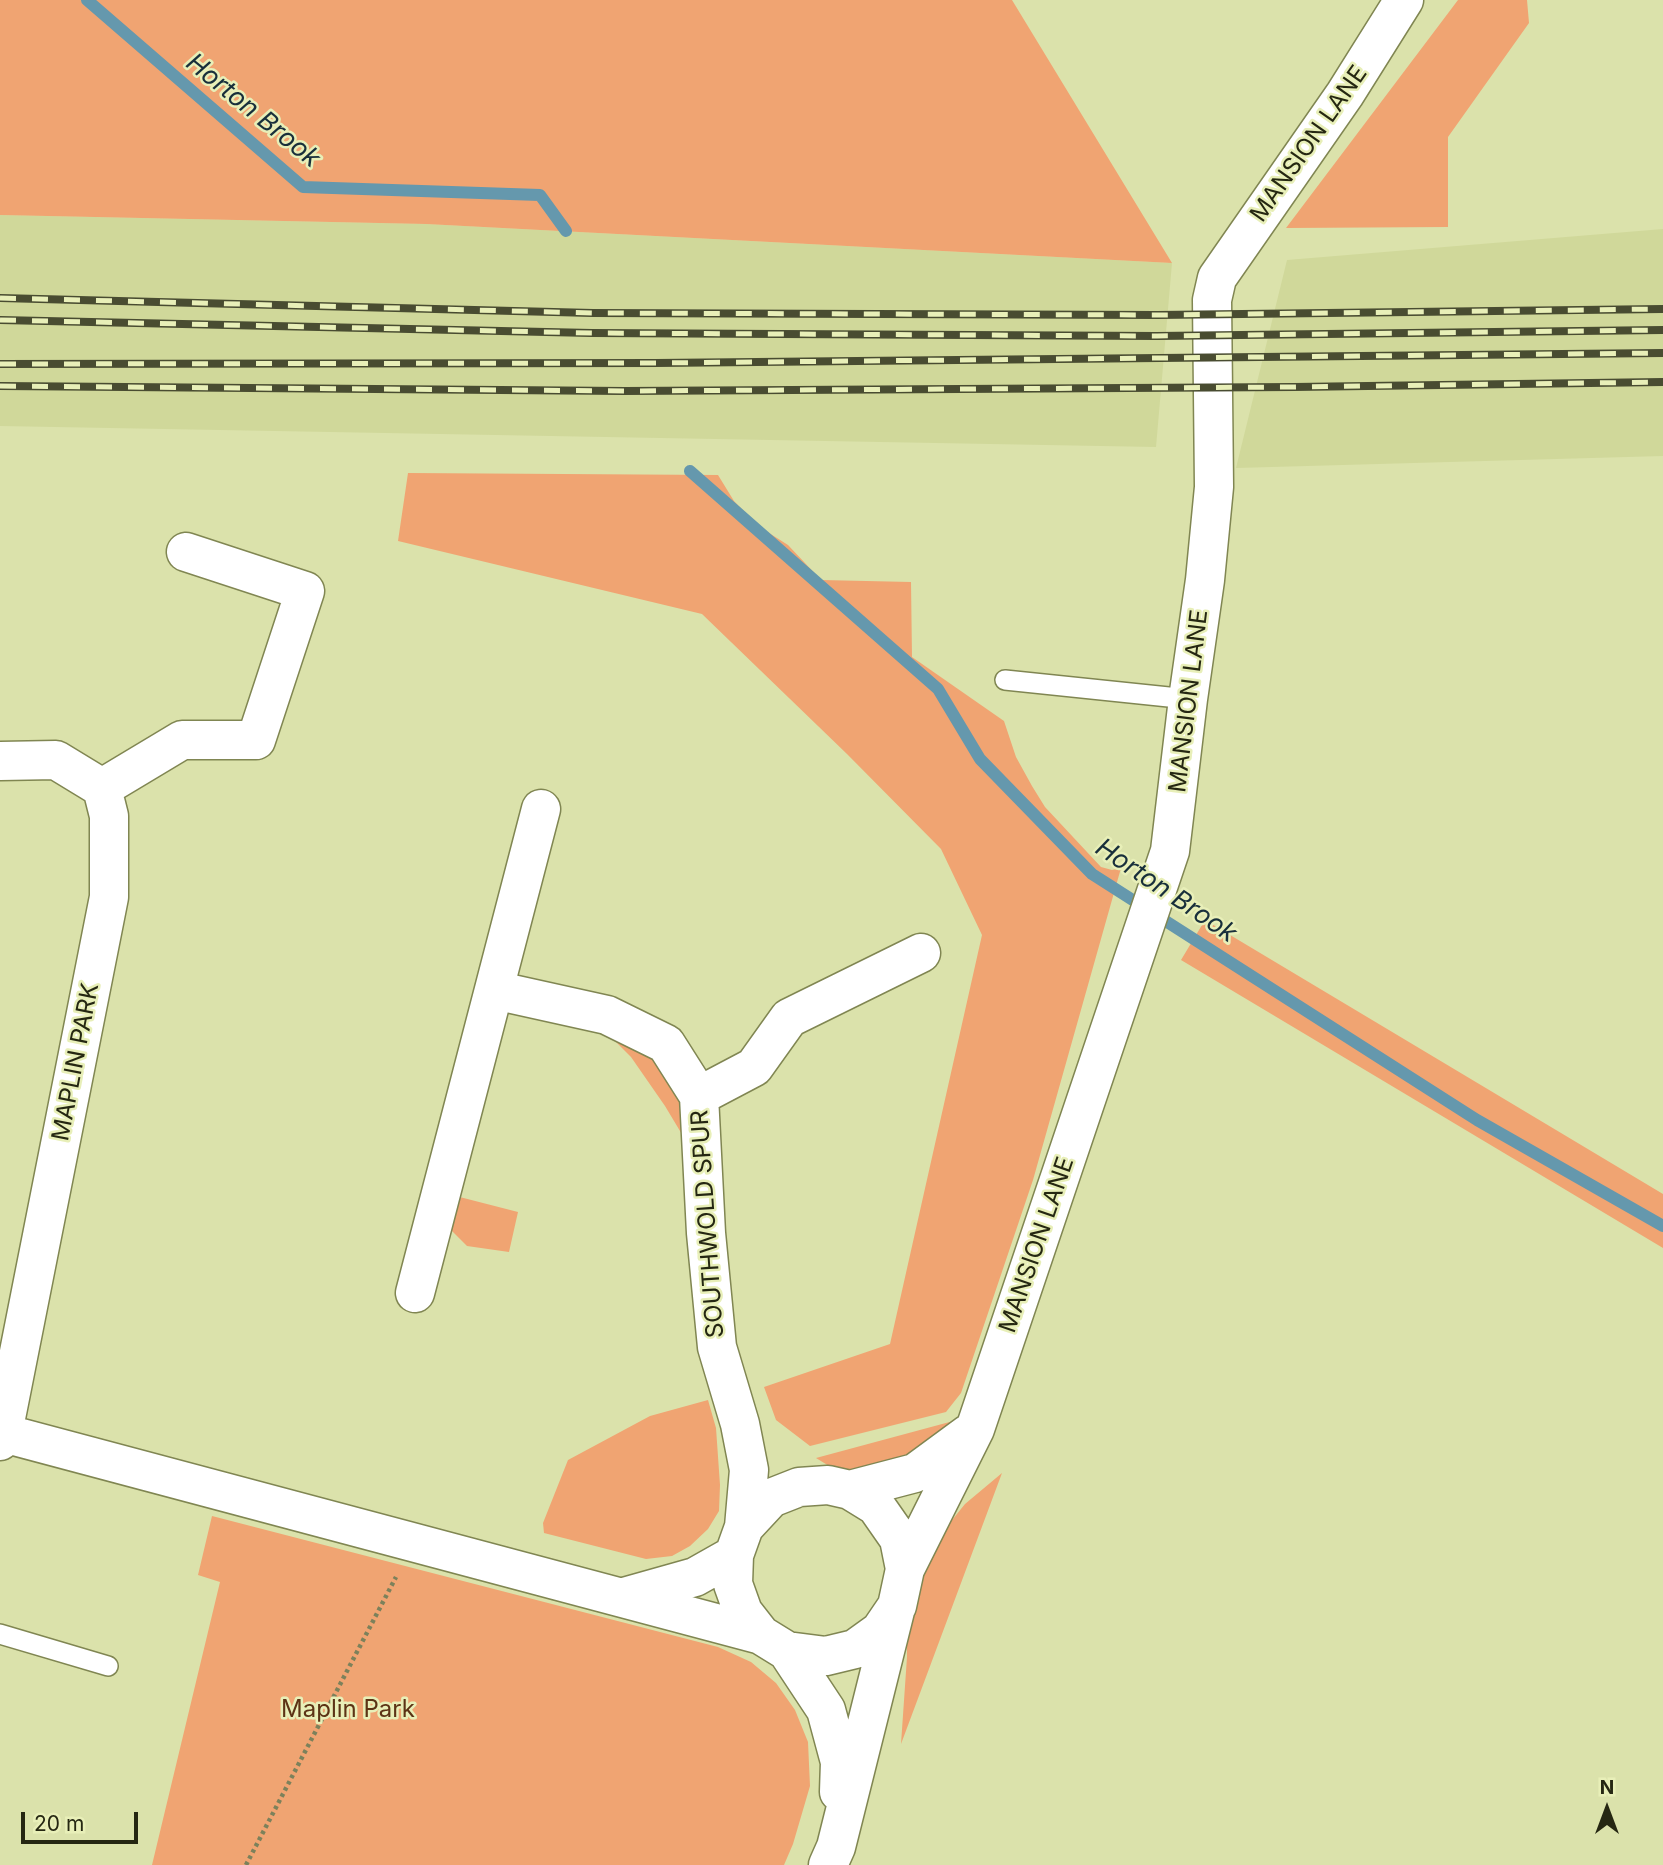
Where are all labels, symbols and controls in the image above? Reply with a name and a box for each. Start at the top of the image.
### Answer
water label: Horton Brook [180,47,326,175]
street label: MANSION LANE [1244,60,1374,228]
street label: MANSION LANE [1163,608,1215,794]
water label: Horton Brook [1089,832,1243,950]
street label: MAPLIN PARK [47,981,105,1143]
street label: SOUTHWOLD SPUR [686,1109,730,1339]
street label: MANSION LANE [993,1153,1081,1337]
park label: Maplin Park [281,1696,415,1724]
north arrow [1572,1774,1642,1844]
text: N [1600,1776,1614,1799]
scale bar [24,1798,142,1842]
text: 20 m [34,1811,84,1836]

